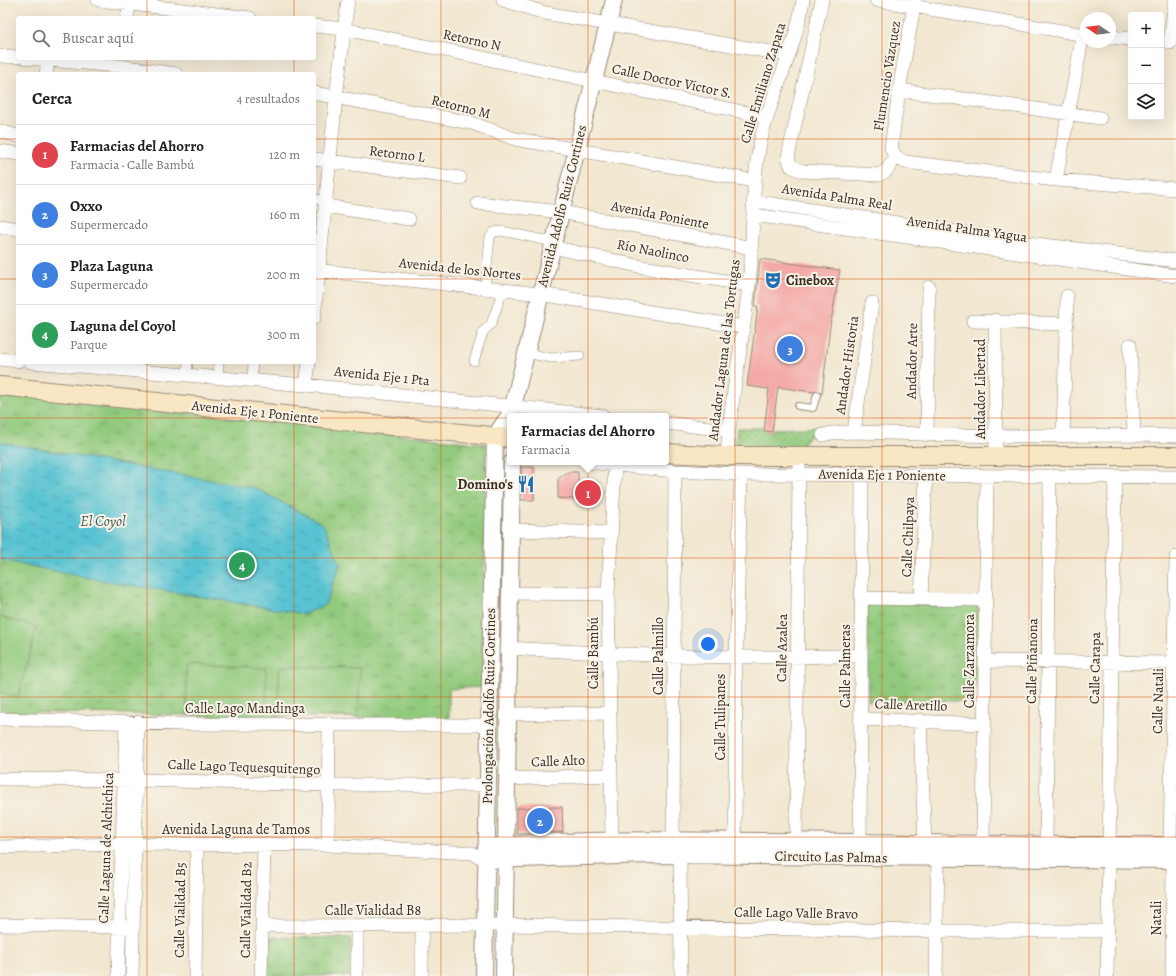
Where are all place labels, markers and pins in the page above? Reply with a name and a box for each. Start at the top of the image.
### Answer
theatre icon: Cinebox [763,270,783,290]
place label: Cinebox [786,271,834,290]
pin: 3 [777,334,803,364]
restaurant icon: Domino's [516,474,536,494]
place label: Domino's [458,475,513,494]
pin: 1 [575,478,601,508]
pin: 4 [229,550,255,580]
pin: 2 [527,806,553,836]

